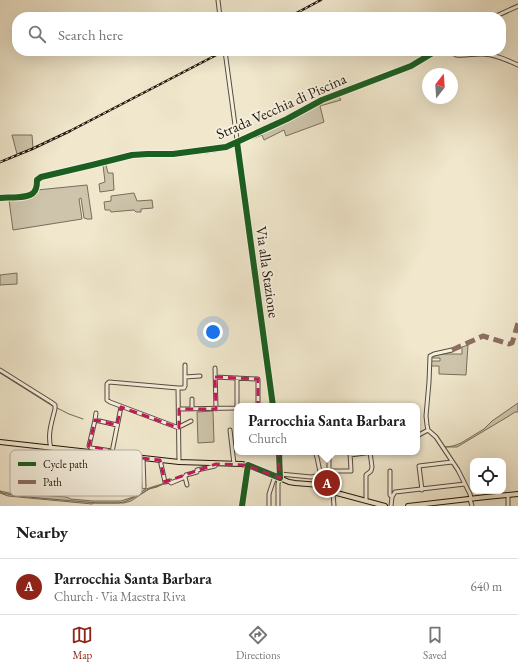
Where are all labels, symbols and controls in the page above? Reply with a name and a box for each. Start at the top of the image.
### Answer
search box [12,12,506,56]
icon: search [26,23,48,45]
text: Search here [58,25,123,44]
north arrow [422,68,458,104]
street label: Strada Vecchia di Piscina [213,69,349,143]
street label: Via alla Stazione [252,225,284,319]
your location [203,322,223,342]
popup [234,403,420,455]
text: Parrocchia Santa Barbara [248,411,406,430]
text: Church [248,430,287,447]
legend [10,450,142,496]
text: Cycle path [43,457,88,471]
map controls [470,458,506,494]
button: locate [470,458,506,494]
pin: A [314,468,340,498]
text: Path [43,475,62,489]
text: Nearby [16,521,68,543]
text: Parrocchia Santa Barbara [54,569,212,588]
text: A [24,578,34,595]
text: 640 m [471,578,502,595]
text: Church · Via Maestra Riva [54,588,186,605]
tab: Map [71,624,93,662]
tab: Directions [236,624,280,662]
tab: Saved [423,624,447,662]

